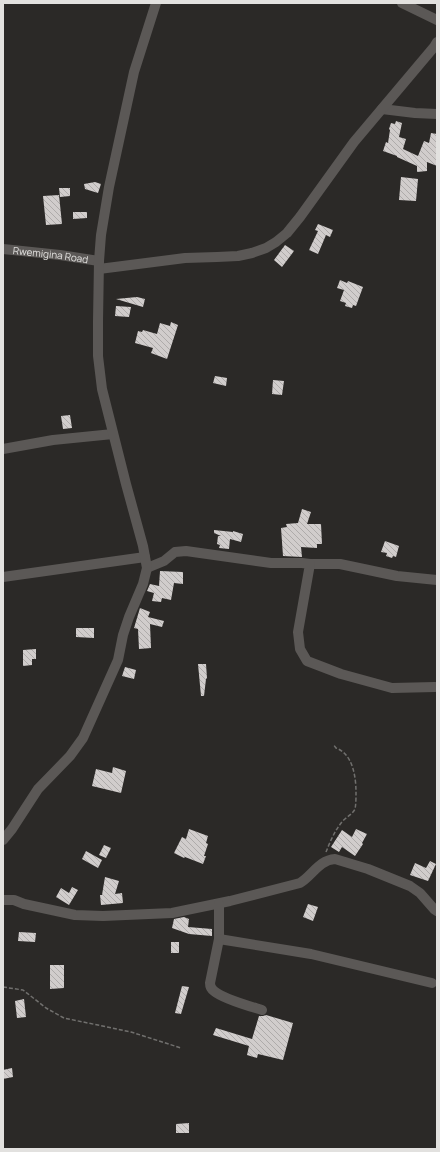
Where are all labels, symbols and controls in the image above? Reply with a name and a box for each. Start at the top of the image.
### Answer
street label: Rwemigina Road [12,243,89,266]

